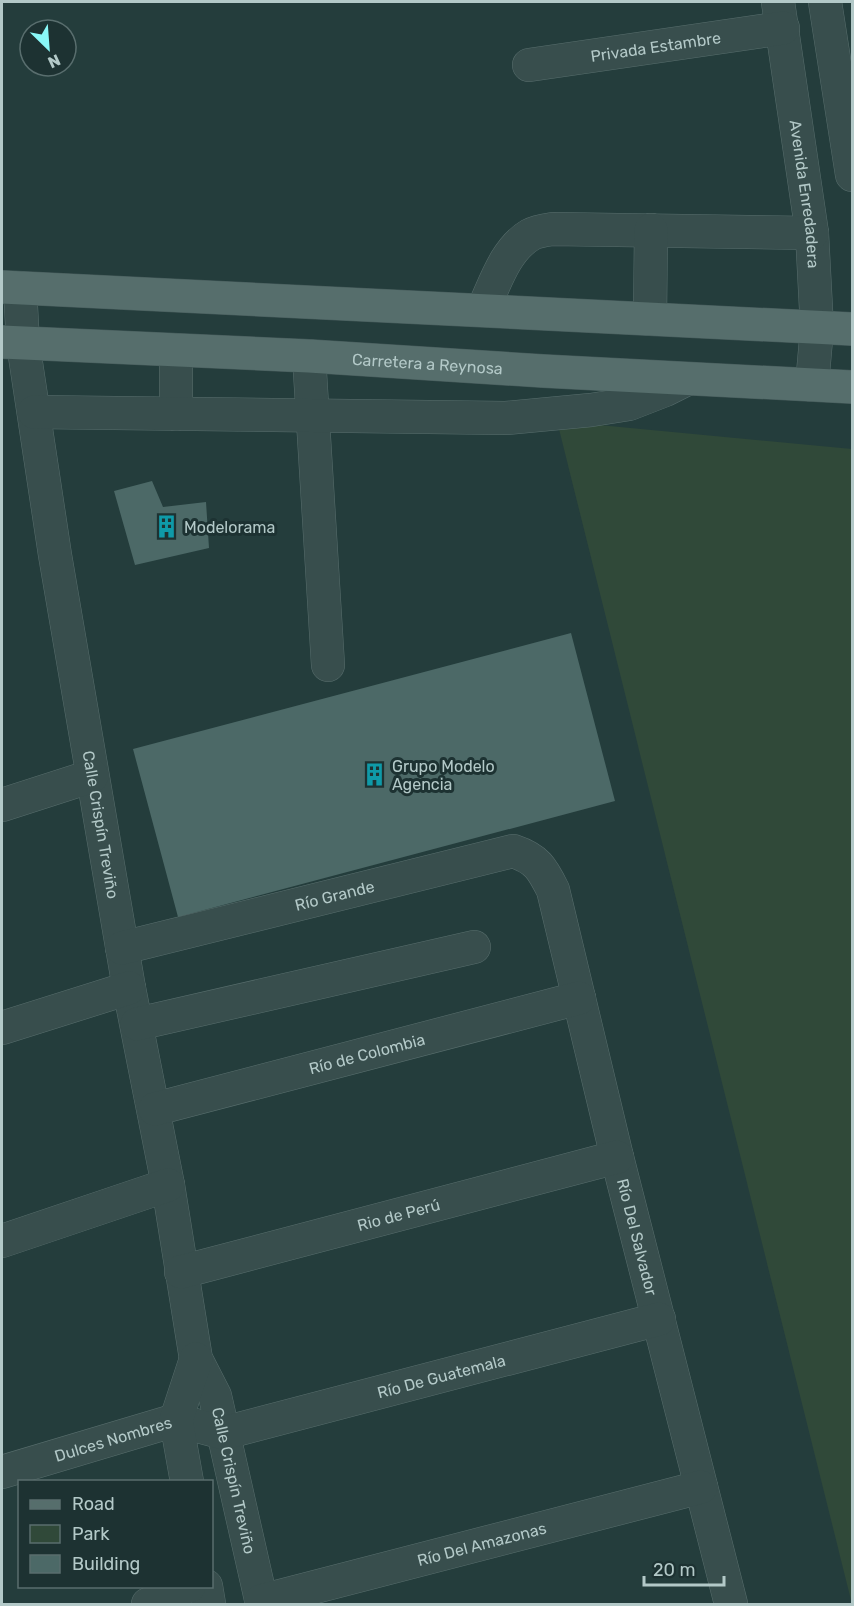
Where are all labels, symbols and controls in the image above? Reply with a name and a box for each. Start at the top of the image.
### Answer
north arrow [18,18,78,78]
street label: Privada Estambre [589,28,722,66]
text: N [45,50,63,72]
street label: Avenida Enredadera [785,119,823,269]
street label: Carretera a Reynosa [351,350,503,378]
building icon: Modelorama [153,514,179,540]
place label: Modelorama [184,518,275,537]
street label: Calle Crispín Treviño [79,749,123,900]
place label: Grupo Modelo Agencia [392,757,495,794]
building icon: Grupo Modelo Agencia [361,762,387,788]
street label: Río Grande [293,877,376,915]
street label: Río de Colombia [307,1030,427,1078]
street label: Río Del Salvador [613,1177,661,1298]
street label: Rio de Perú [355,1195,442,1235]
street label: Río De Guatemala [375,1351,508,1402]
street label: Calle Crispín Treviño [208,1405,259,1556]
street label: Dulces Nombres [52,1413,174,1466]
legend [18,1480,213,1588]
text: Road [72,1493,115,1515]
street label: Río Del Amazonas [415,1518,548,1570]
text: Park [72,1523,110,1545]
scale bar [644,1549,724,1587]
text: Building [72,1553,140,1575]
text: 20 m [653,1559,695,1581]

